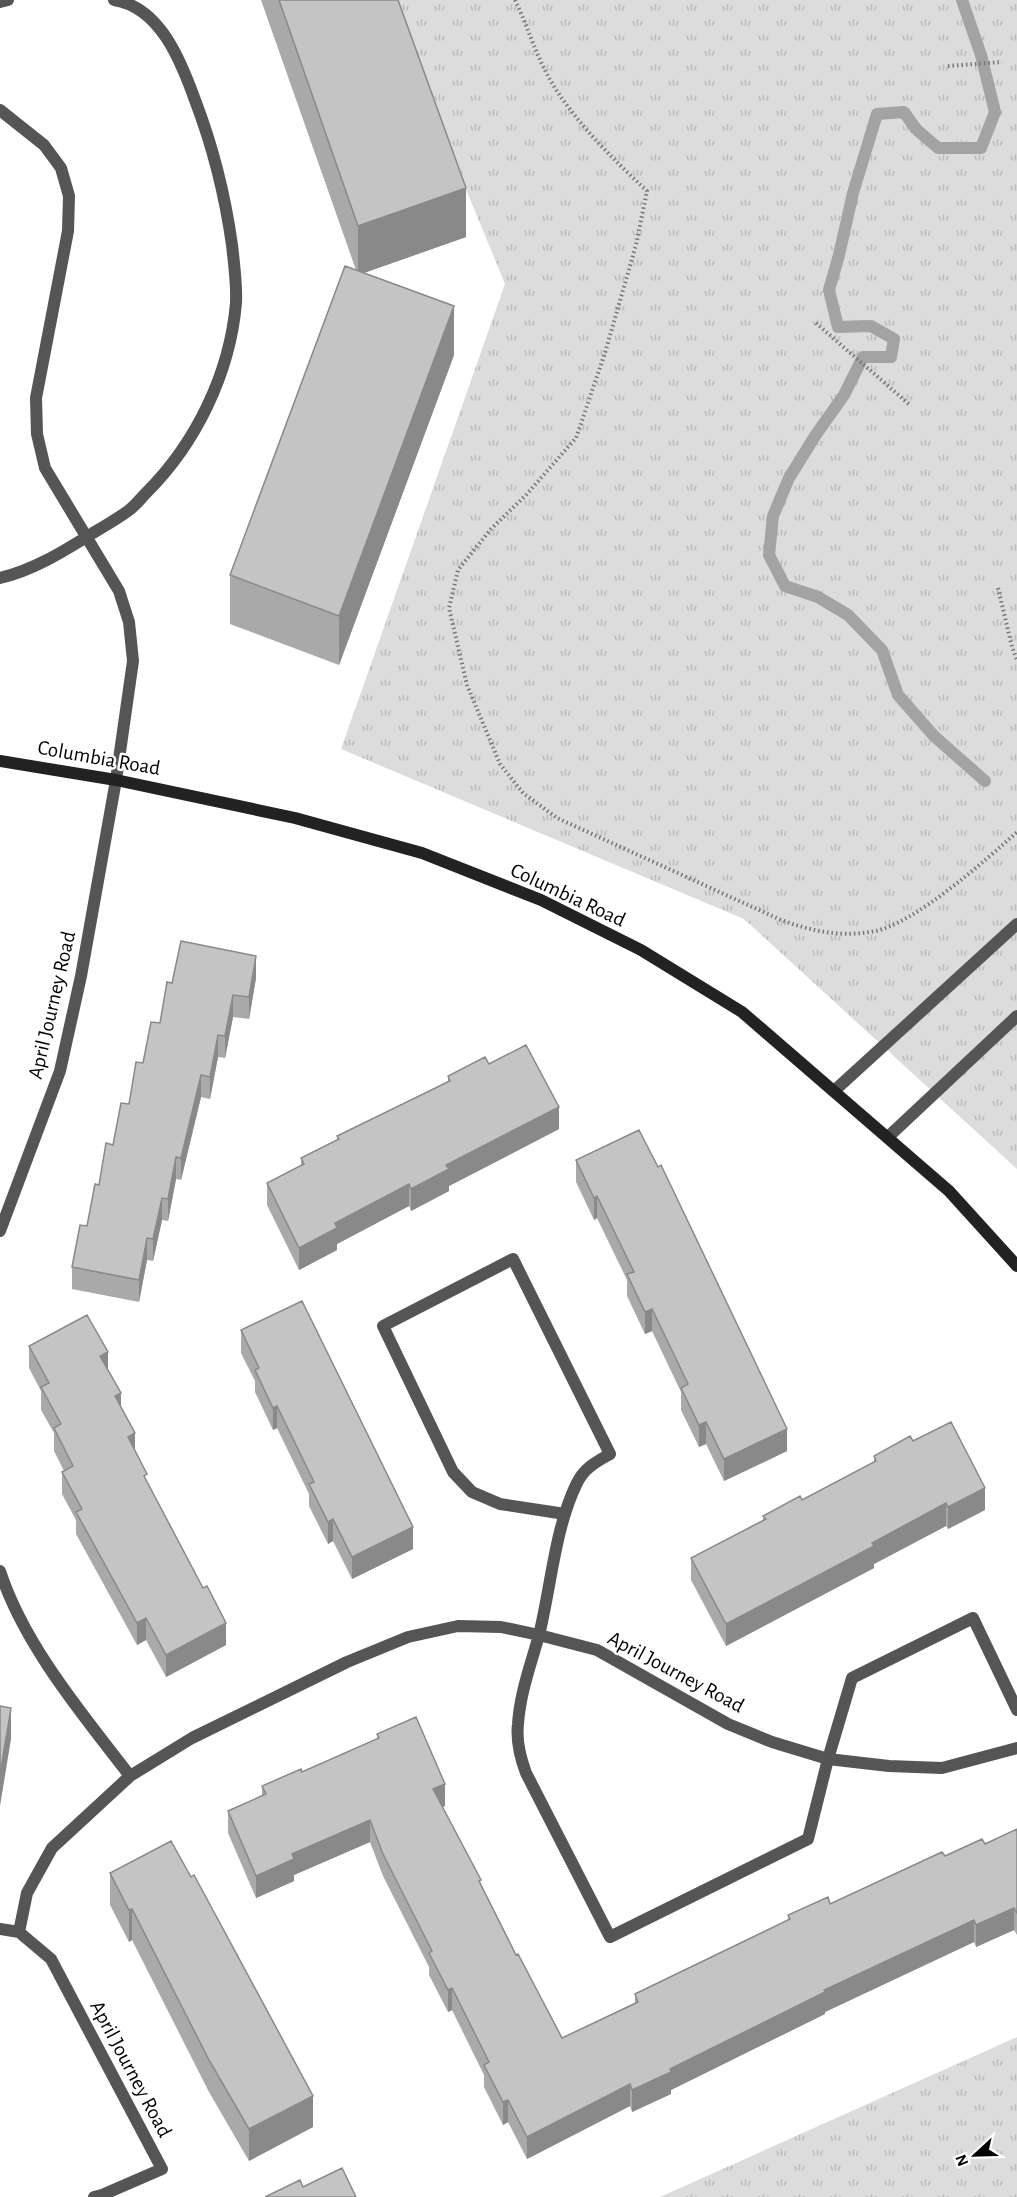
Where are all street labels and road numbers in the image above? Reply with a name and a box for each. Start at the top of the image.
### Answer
street label: Columbia Road [36,737,162,779]
street label: Columbia Road [507,859,629,931]
street label: April Journey Road [25,929,79,1081]
street label: April Journey Road [604,1627,748,1717]
street label: April Journey Road [86,1997,176,2141]

